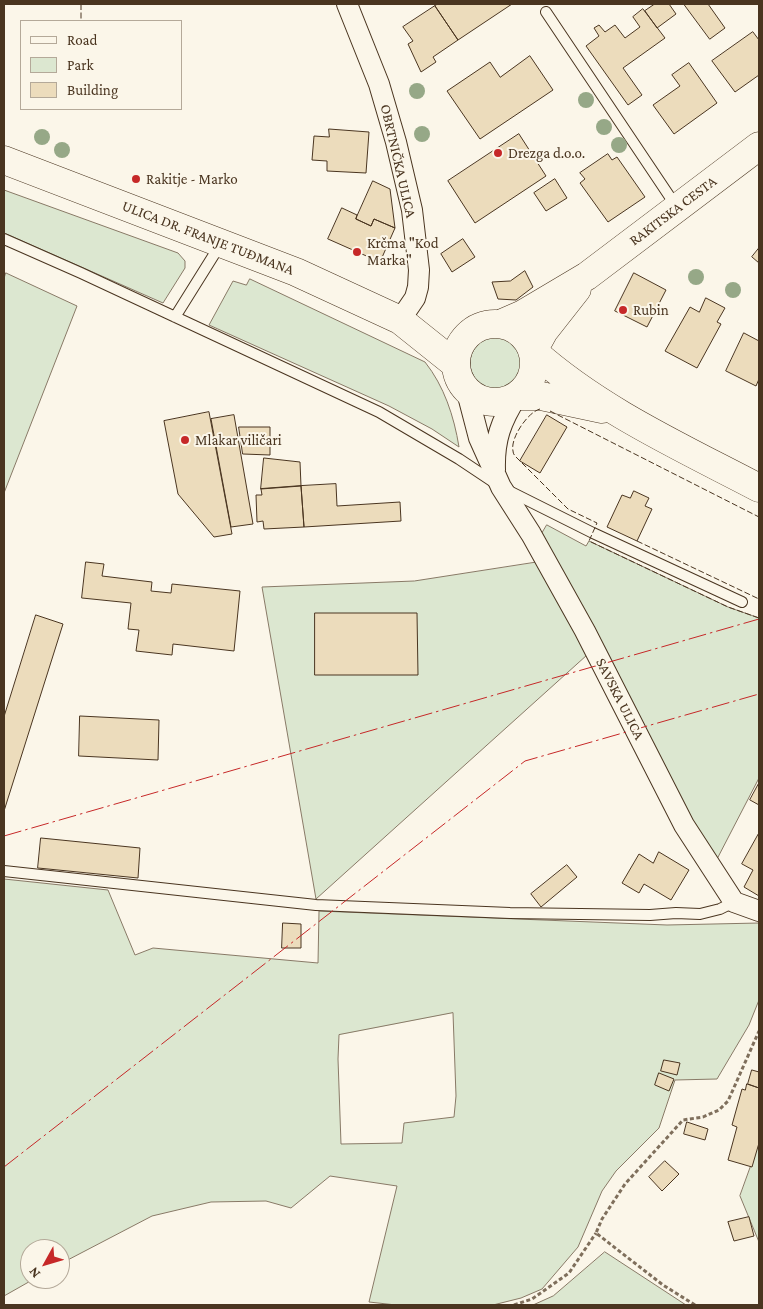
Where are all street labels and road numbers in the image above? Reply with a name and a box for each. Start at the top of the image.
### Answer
street label: OBRTNIČKA ULICA [376,102,420,220]
street label: RAKITSKA CESTA [626,172,720,250]
street label: ULICA DR. FRANJE TUĐMANA [120,197,296,279]
street label: SAVSKA ULICA [592,655,648,743]

